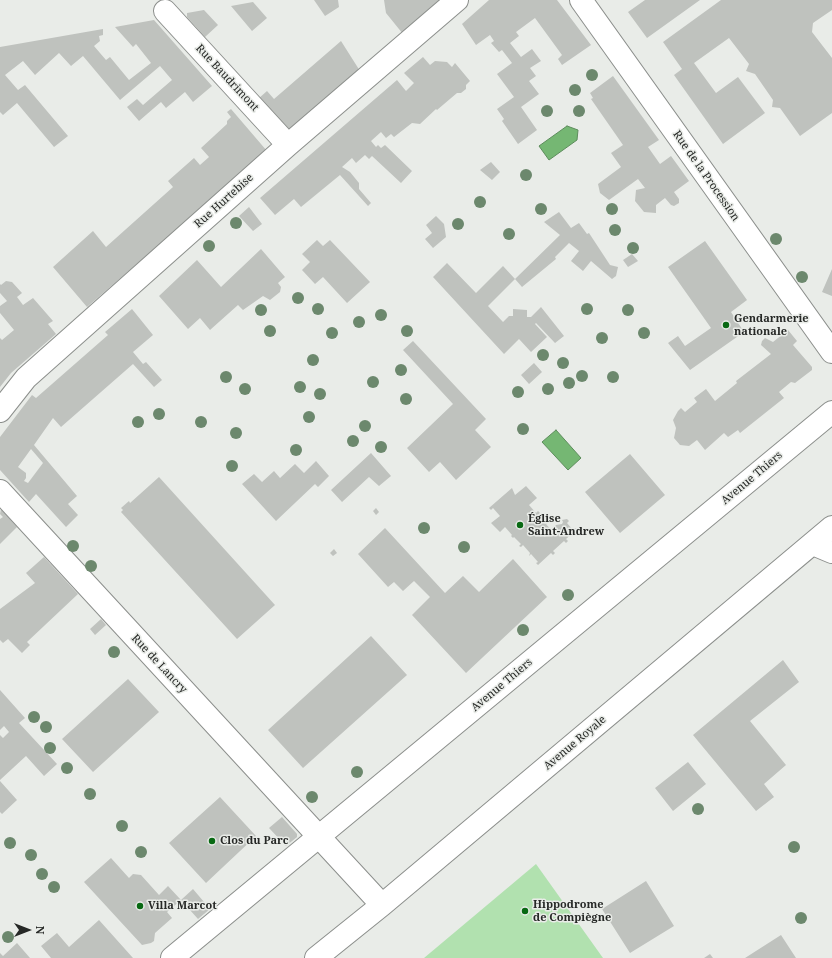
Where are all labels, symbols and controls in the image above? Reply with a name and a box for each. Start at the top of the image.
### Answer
street label: Rue Baudrimont [193,42,261,114]
street label: Rue de la Procession [670,128,742,224]
street label: Rue Hurtebise [192,171,256,231]
place label: Gendarmerie nationale [734,312,809,338]
marker: Gendarmerie nationale [721,320,731,330]
street label: Avenue Thiers [719,449,785,507]
place label: Église Saint-Andrew [528,512,604,538]
marker: Église Saint-Andrew [515,520,525,530]
street label: Rue de Lancry [128,632,190,696]
street label: Avenue Thiers [469,656,535,714]
street label: Avenue Royale [541,713,609,773]
place label: Clos du Parc [220,834,289,848]
marker: Clos du Parc [207,836,217,846]
place label: Hippodrome de Compiègne [533,898,611,924]
place label: Villa Marcot [148,899,217,913]
marker: Villa Marcot [135,901,145,911]
marker: Hippodrome de Compiègne [520,906,530,916]
north arrow [8,910,48,950]
text: N [33,926,48,934]

